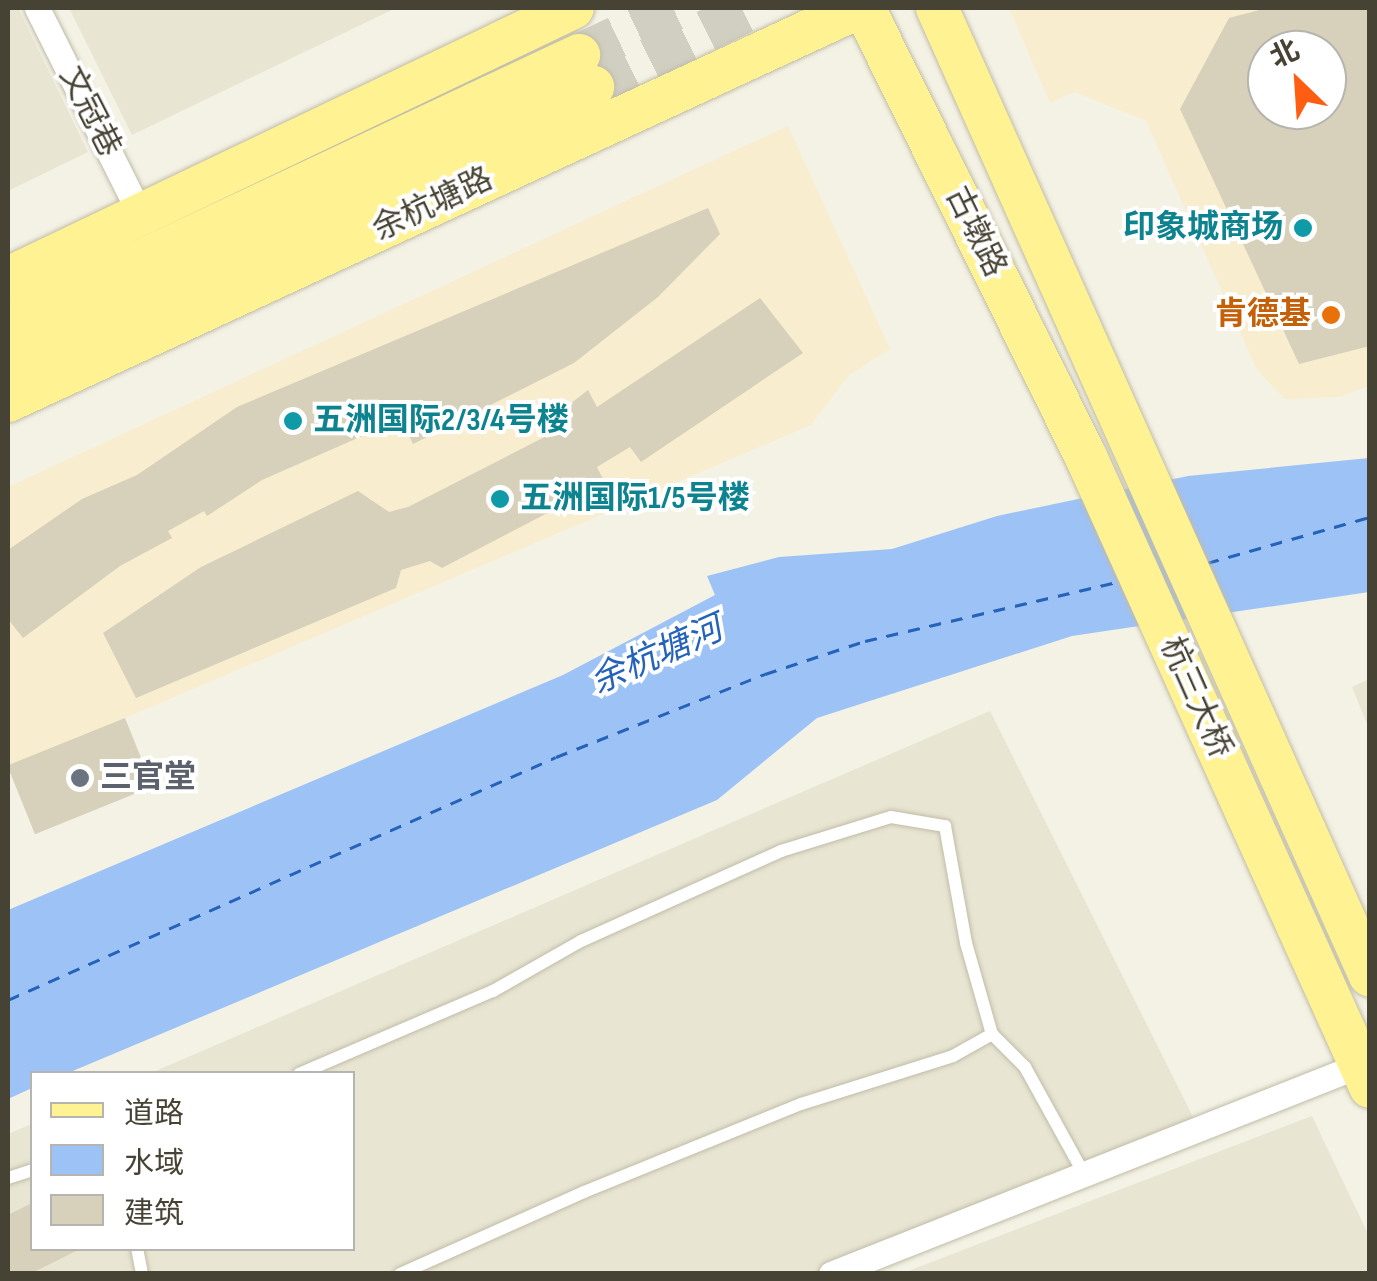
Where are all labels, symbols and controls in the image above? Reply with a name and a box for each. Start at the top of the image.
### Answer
north arrow [1247,30,1347,130]
text: 北 [1265,33,1305,75]
street label: 文冠巷 [50,61,128,163]
street label: 余杭塘路 [367,161,499,249]
street label: 古墩路 [937,180,1013,284]
place label: 印象城商场 [1123,209,1283,247]
marker: 印象城商场 [1292,217,1314,239]
place label: 肯德基 [1215,296,1311,334]
marker: 肯德基 [1320,304,1342,326]
place label: 五洲国际2/3/4号楼 [313,402,568,440]
marker: 五洲国际2/3/4号楼 [282,410,304,432]
place label: 五洲国际1/5号楼 [520,480,749,518]
marker: 五洲国际1/5号楼 [489,488,511,510]
water label: 余杭塘河 [585,608,729,704]
street label: 杭三大桥 [1151,632,1239,764]
place label: 三官堂 [100,759,196,797]
marker: 三官堂 [69,767,91,789]
legend [30,1071,355,1251]
text: 道路 [124,1096,184,1132]
text: 水域 [124,1146,184,1182]
text: 建筑 [124,1196,184,1232]

